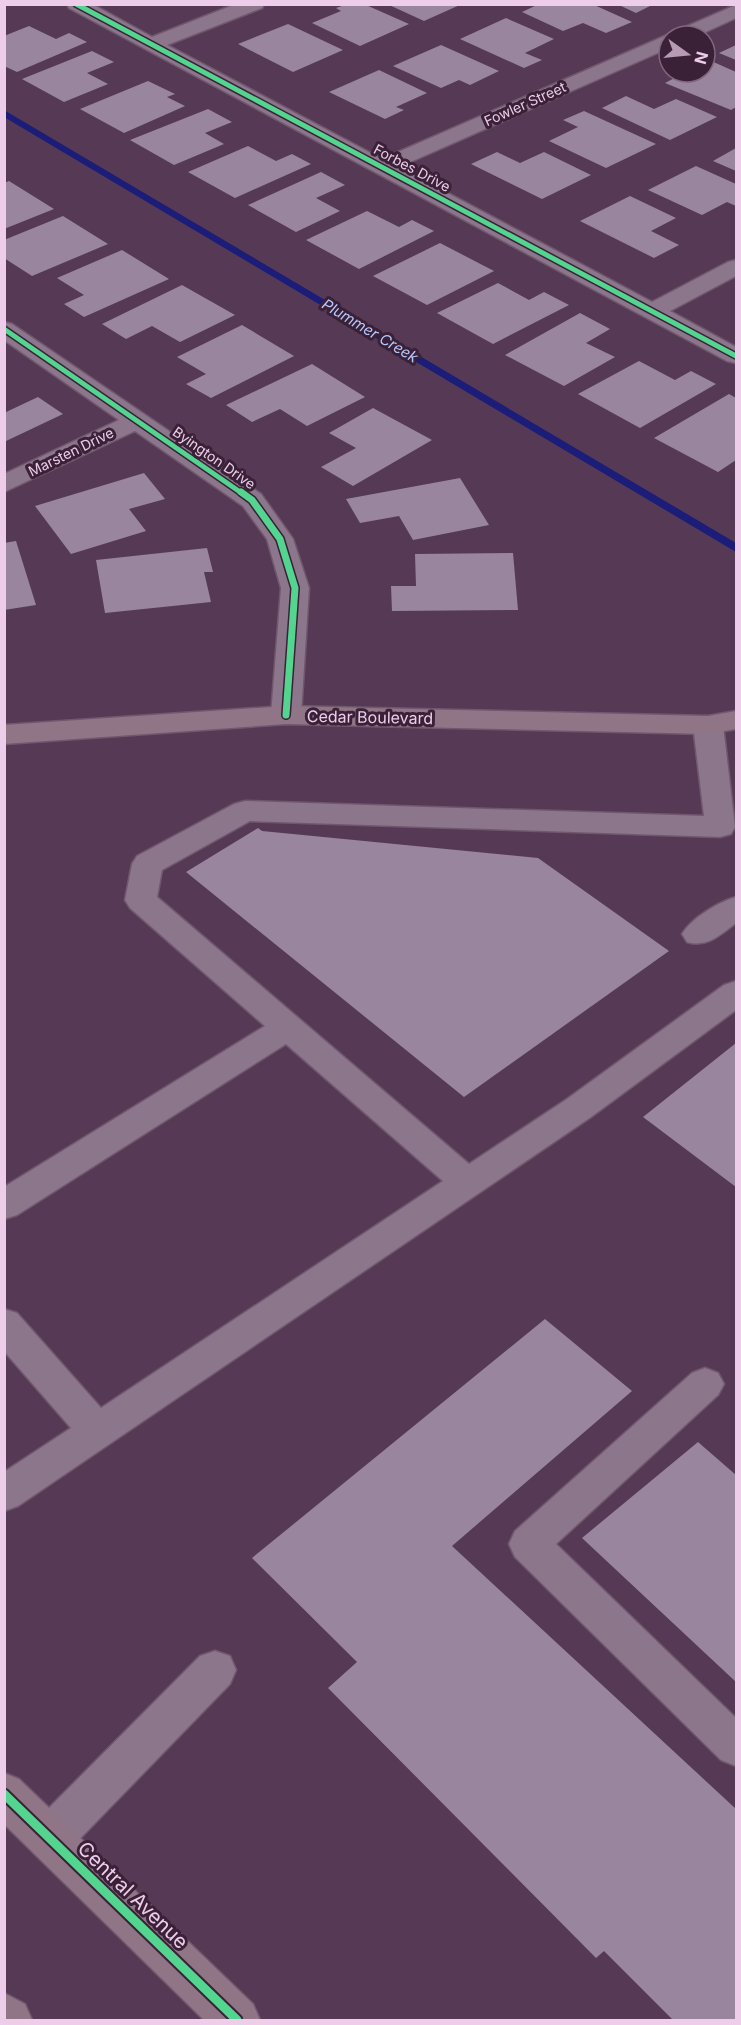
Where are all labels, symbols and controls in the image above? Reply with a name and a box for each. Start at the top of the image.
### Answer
north arrow [657,24,717,84]
text: N [690,49,713,66]
street label: Fowler Street [481,78,569,129]
street label: Forbes Drive [371,140,453,195]
water label: Plummer Creek [319,294,422,367]
street label: Byington Drive [170,423,259,492]
street label: Marsten Drive [25,424,116,480]
street label: Cedar Boulevard [307,706,433,728]
street label: Central Avenue [73,1836,193,1954]

